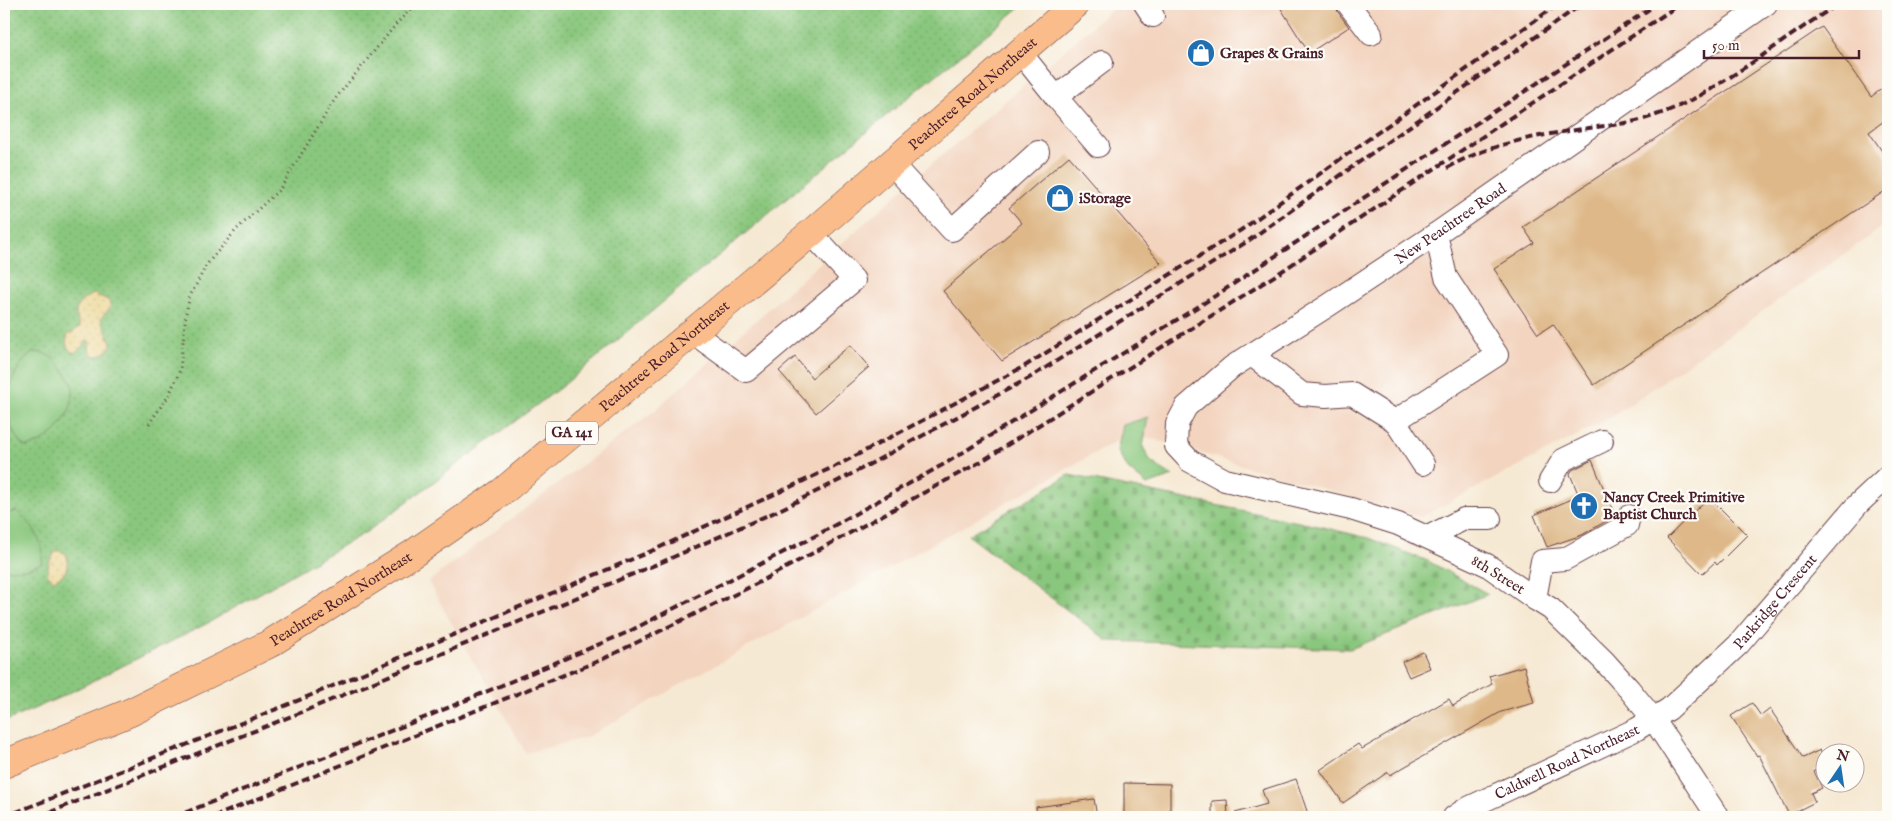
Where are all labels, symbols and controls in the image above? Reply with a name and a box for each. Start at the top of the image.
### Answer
scale bar [1704,28,1860,60]
street label: Peachtree Road Northeast [904,33,1041,154]
text: 50 m [1712,36,1740,55]
shop icon: Grapes & Grains [1186,38,1216,68]
place label: Grapes & Grains [1220,44,1324,63]
street label: New Peachtree Road [1391,178,1510,268]
shop icon: iStorage [1045,183,1075,213]
place label: iStorage [1079,189,1131,208]
street label: Peachtree Road Northeast [595,296,733,416]
road number: GA 141 [546,422,598,444]
place label: Nancy Creek Primitive Baptist Church [1602,488,1745,524]
church icon: Nancy Creek Primitive Baptist Church [1569,491,1599,521]
street label: Peachtree Road Northeast [266,547,416,651]
street label: Parkridge Crescent [1729,550,1821,653]
street label: 8th Street [1468,551,1528,599]
street label: Caldwell Road Northeast [1492,720,1642,804]
north arrow [1814,744,1864,794]
text: N [1834,746,1851,766]

